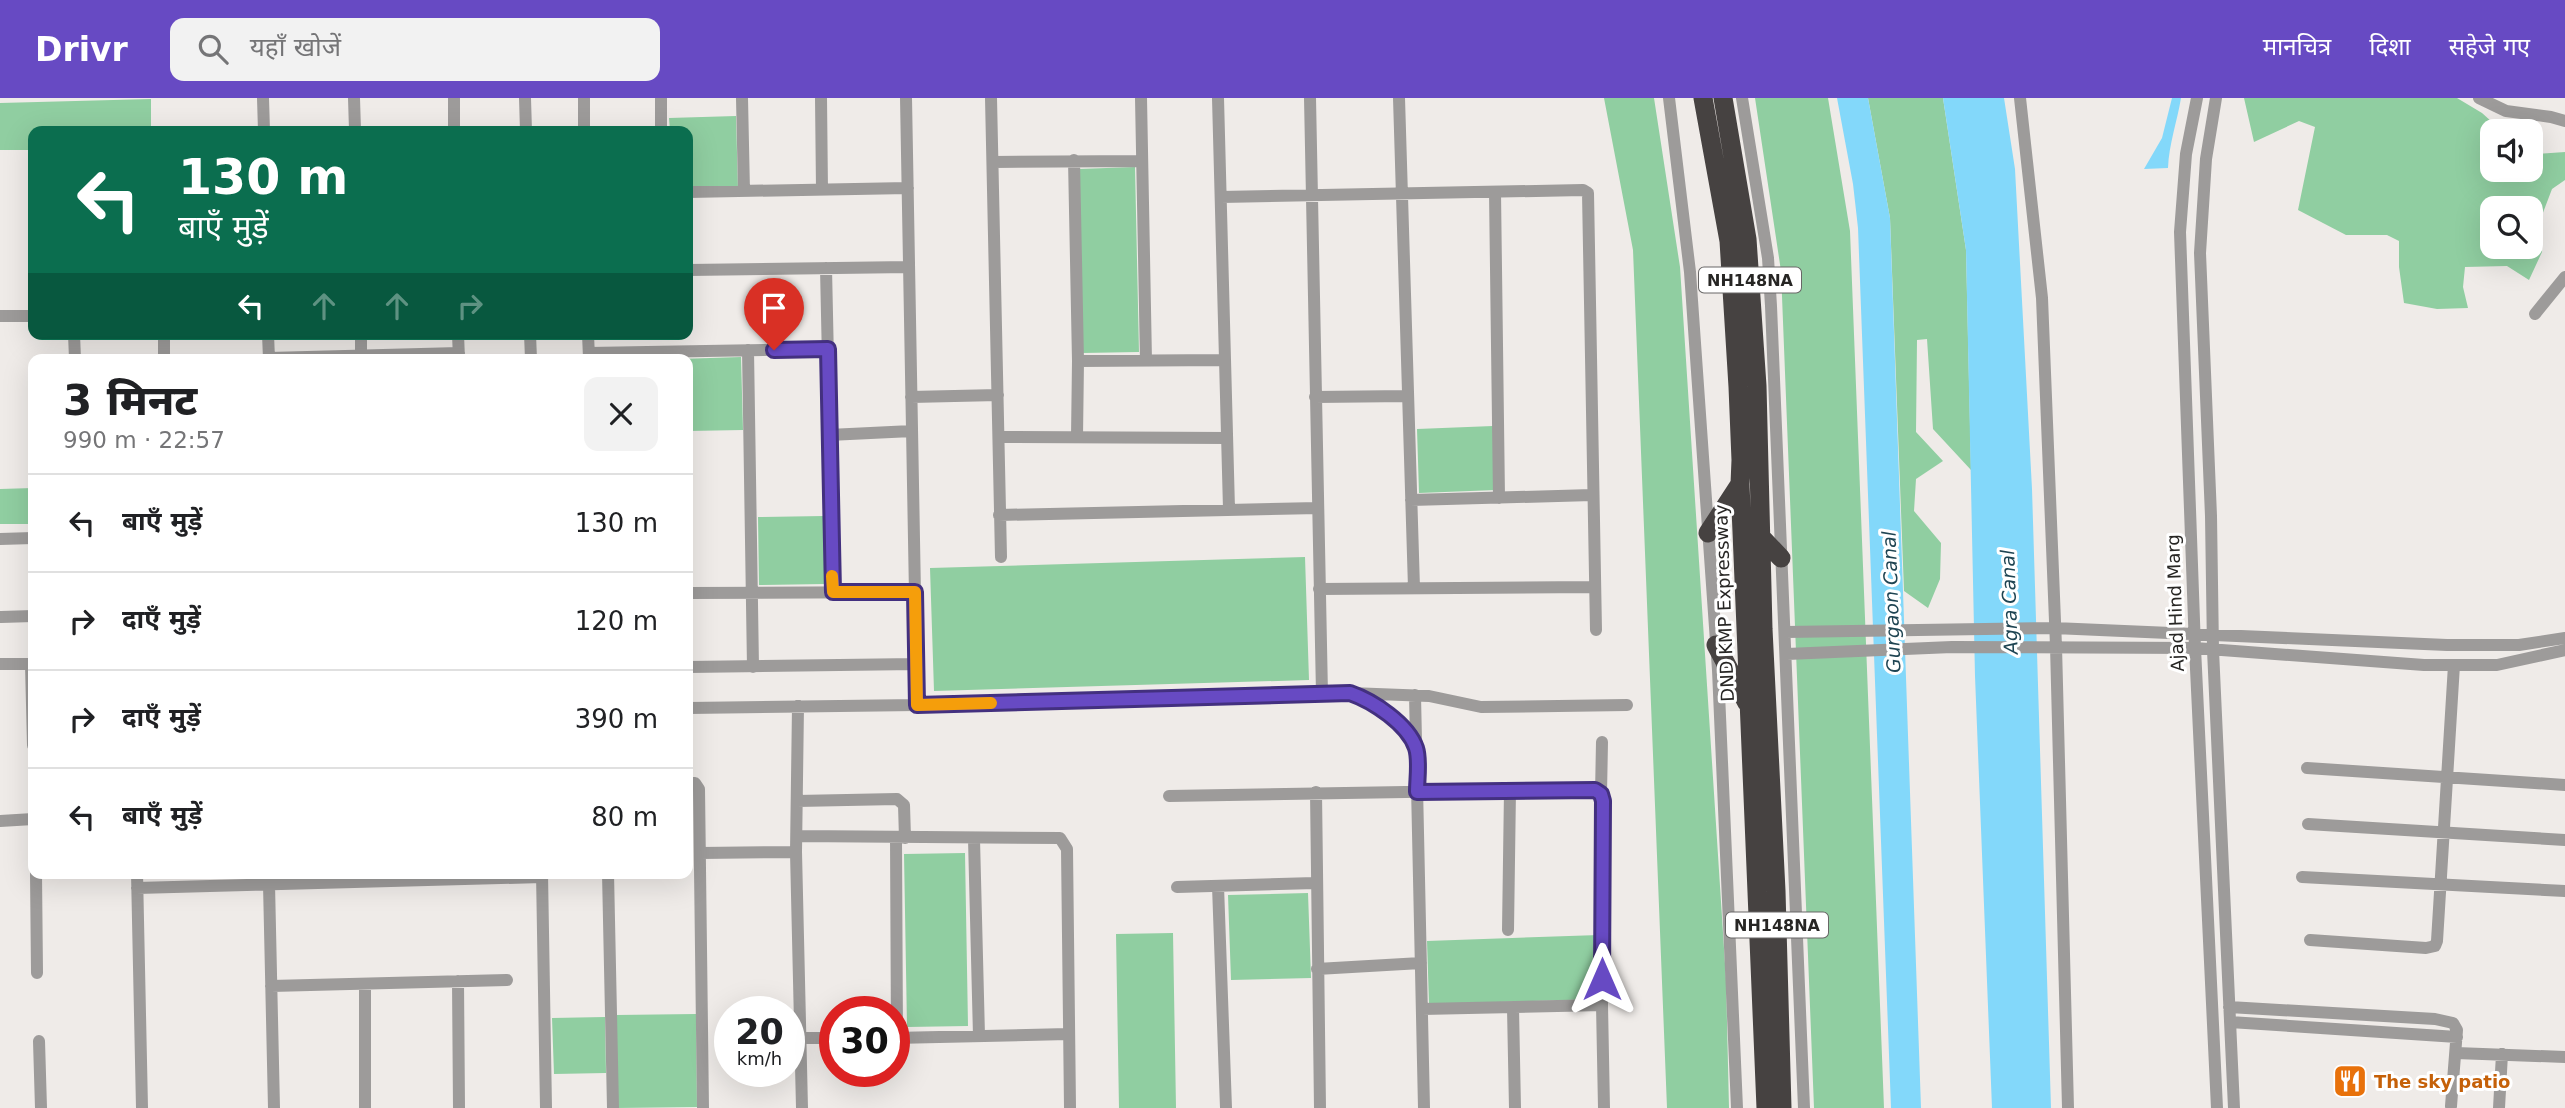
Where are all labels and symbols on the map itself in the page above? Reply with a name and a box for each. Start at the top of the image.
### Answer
road number: NH148NA [1699,268,1801,292]
pin [744,278,804,350]
street label: DND KMP Expressway [1710,504,1738,702]
water label: Gurgaon Canal [1878,530,1904,673]
street label: Ajad Hind Marg [2162,534,2188,672]
water label: Agra Canal [1996,549,2022,657]
road number: NH148NA [1726,912,1828,938]
position arrow [1565,942,1639,1016]
speed limit sign: 30 [819,996,910,1087]
restaurant icon: The sky patio [2331,1062,2369,1100]
place label: The sky patio [2374,1071,2510,1092]

